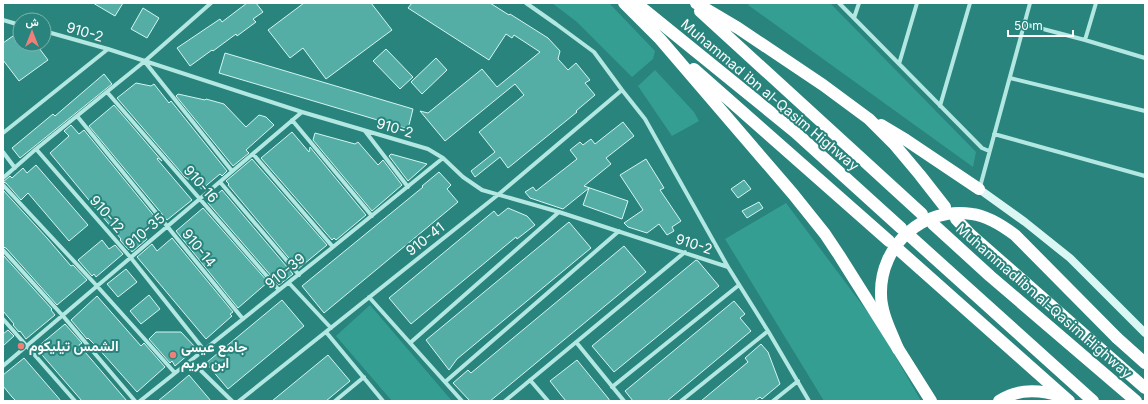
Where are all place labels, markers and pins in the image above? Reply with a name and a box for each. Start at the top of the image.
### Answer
place label: الشمس تيليكوم [29,337,119,355]
place label: جامع عيسى ابن مريم [181,338,248,372]
marker: الشمس تيليكوم [16,341,26,351]
marker: جامع عيسى ابن مريم [168,350,178,360]

